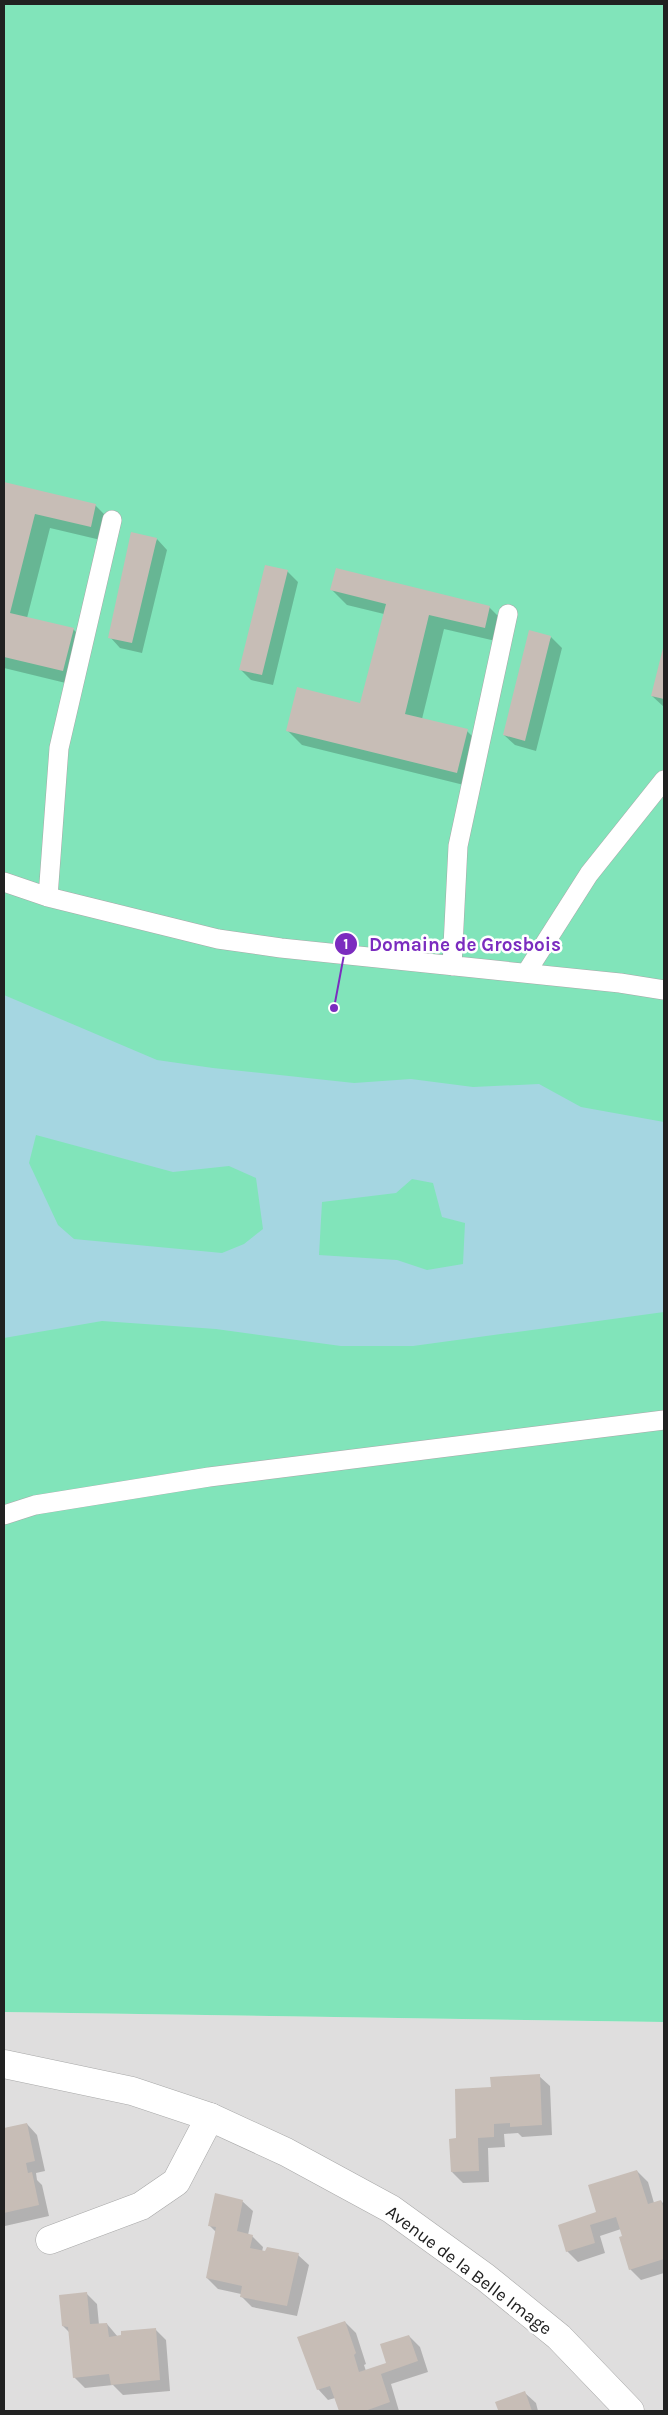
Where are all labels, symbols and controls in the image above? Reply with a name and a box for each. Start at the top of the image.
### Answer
callout: Domaine de Grosbois [334,927,571,961]
text: Domaine de Grosbois [369,934,561,956]
text: 1 [343,935,349,953]
street label: Avenue de la Belle Image [382,2200,556,2340]

